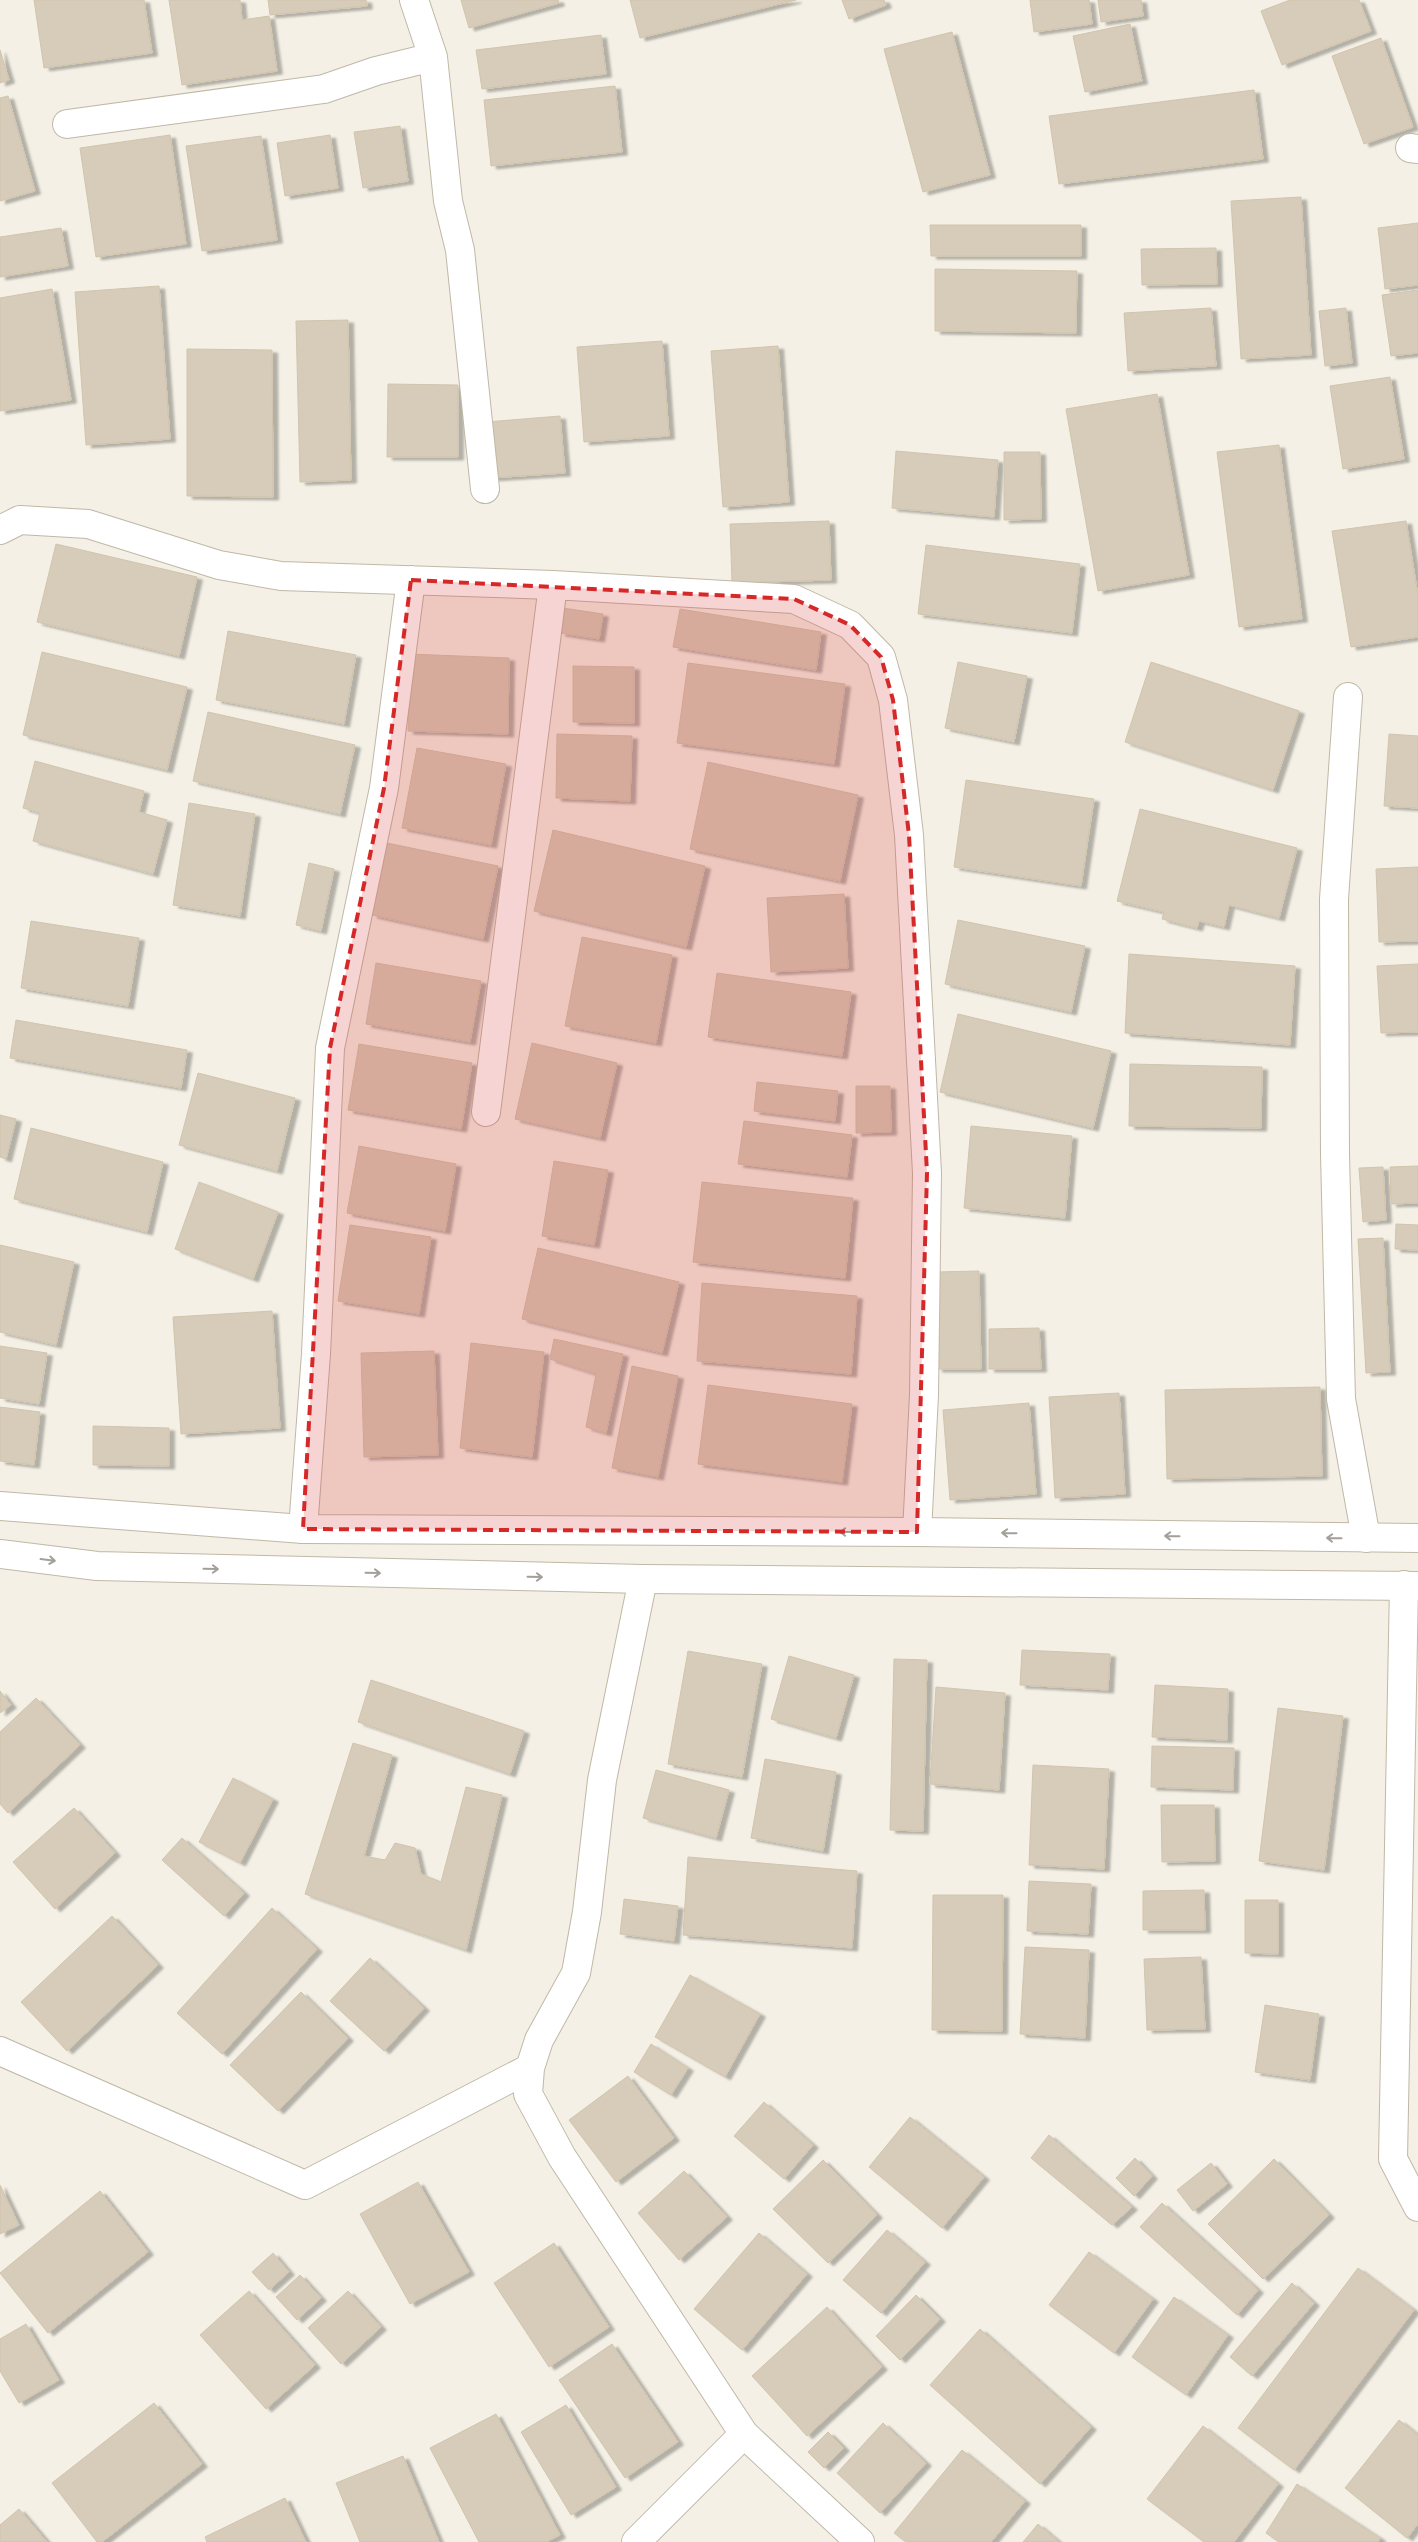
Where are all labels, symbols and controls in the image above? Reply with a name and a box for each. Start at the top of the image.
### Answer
one-way arrow [839,1527,856,1537]
one-way arrow [1002,1529,1018,1538]
one-way arrow [1164,1531,1180,1541]
one-way arrow [1327,1533,1343,1543]
one-way arrow [40,1555,56,1565]
one-way arrow [202,1564,218,1574]
one-way arrow [365,1568,381,1577]
one-way arrow [527,1572,543,1581]

